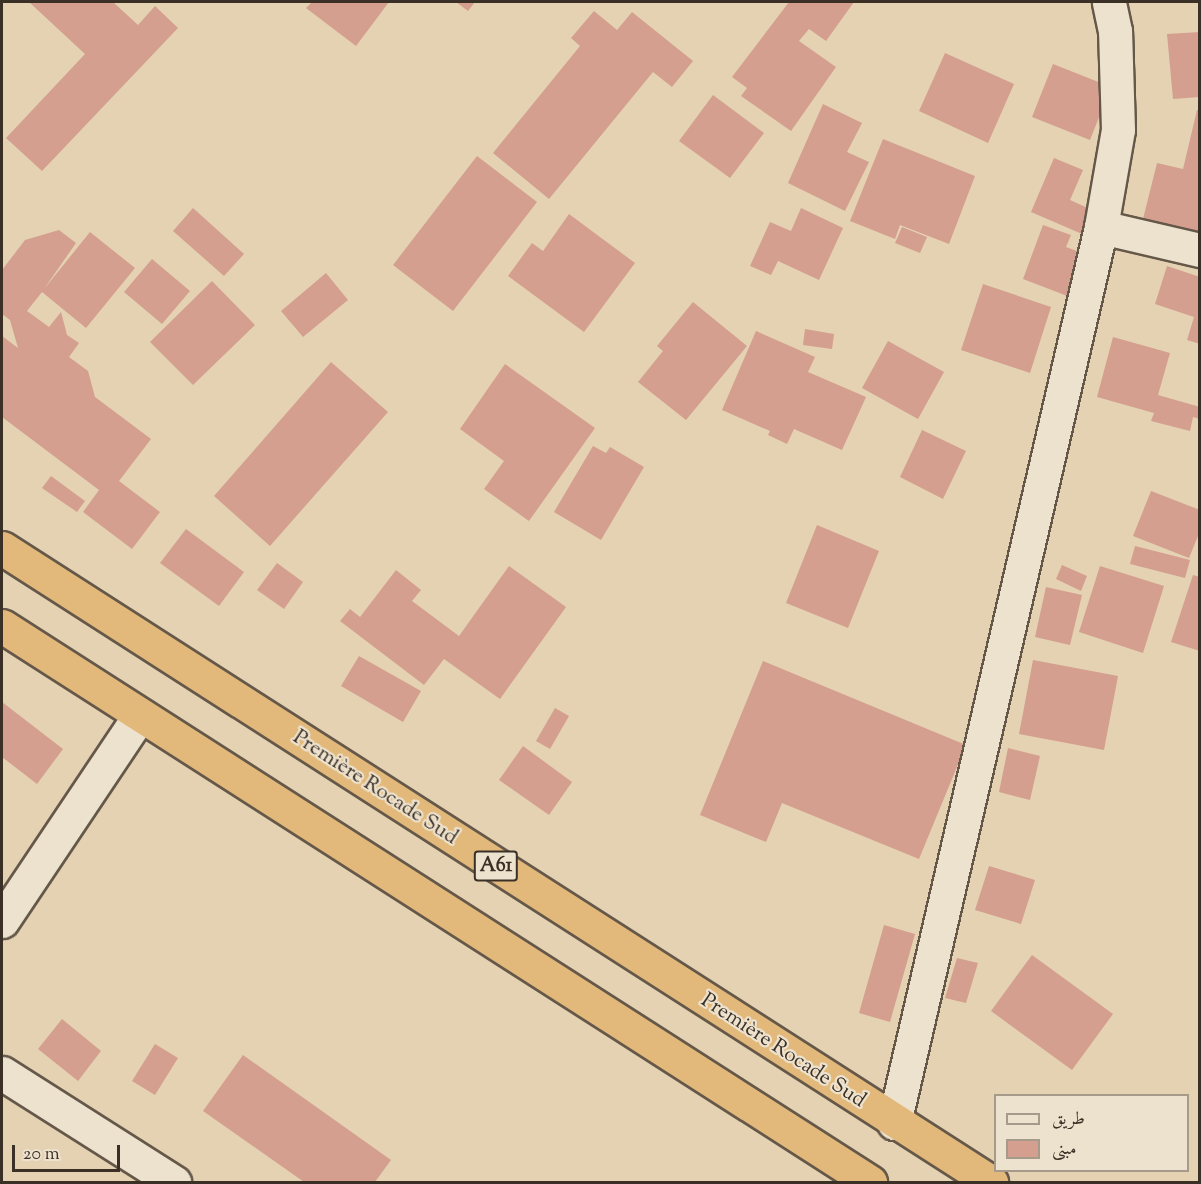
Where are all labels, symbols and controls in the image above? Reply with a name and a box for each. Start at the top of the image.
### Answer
street label: Première Rocade Sud [288,725,462,851]
road number: A61 [474,849,518,883]
street label: Première Rocade Sud [696,988,870,1114]
legend [994,1094,1189,1172]
text: طريق [1052,1107,1085,1133]
scale bar [15,1133,123,1171]
text: مبنى [1052,1137,1077,1163]
text: 20 m [23,1142,60,1168]

